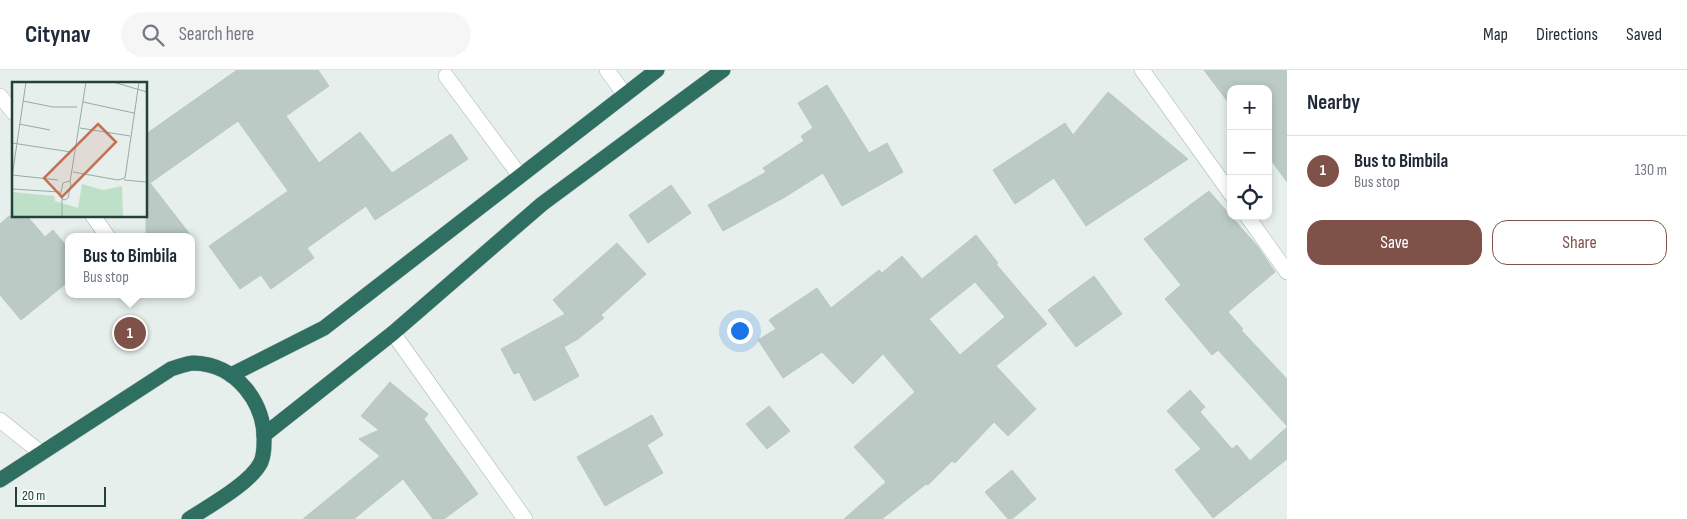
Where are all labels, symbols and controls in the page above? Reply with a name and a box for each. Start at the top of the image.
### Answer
search box [121,12,471,57]
text: Citynav [25,20,91,49]
icon: search [139,21,167,49]
text: Search here [179,23,254,46]
text: Map [1483,24,1508,45]
text: Directions [1536,24,1598,45]
text: Saved [1626,24,1662,45]
inset map [12,82,148,218]
map controls [1227,85,1272,220]
button: + [1227,85,1272,130]
text: Nearby [1307,90,1360,115]
button: − [1227,130,1272,175]
text: Bus to Bimbila [1354,150,1448,173]
text: 1 [1320,161,1326,180]
text: 130 m [1635,161,1667,180]
text: Bus stop [1354,173,1400,192]
button: locate [1227,175,1272,220]
button: Save [1307,220,1482,265]
button: Share [1492,220,1667,265]
popup [65,233,195,298]
text: Bus to Bimbila [83,245,177,268]
text: Bus stop [83,268,129,287]
pin: 1 [114,314,146,352]
your location [727,318,753,344]
scale bar [15,484,106,507]
text: 20 m [22,487,45,504]

